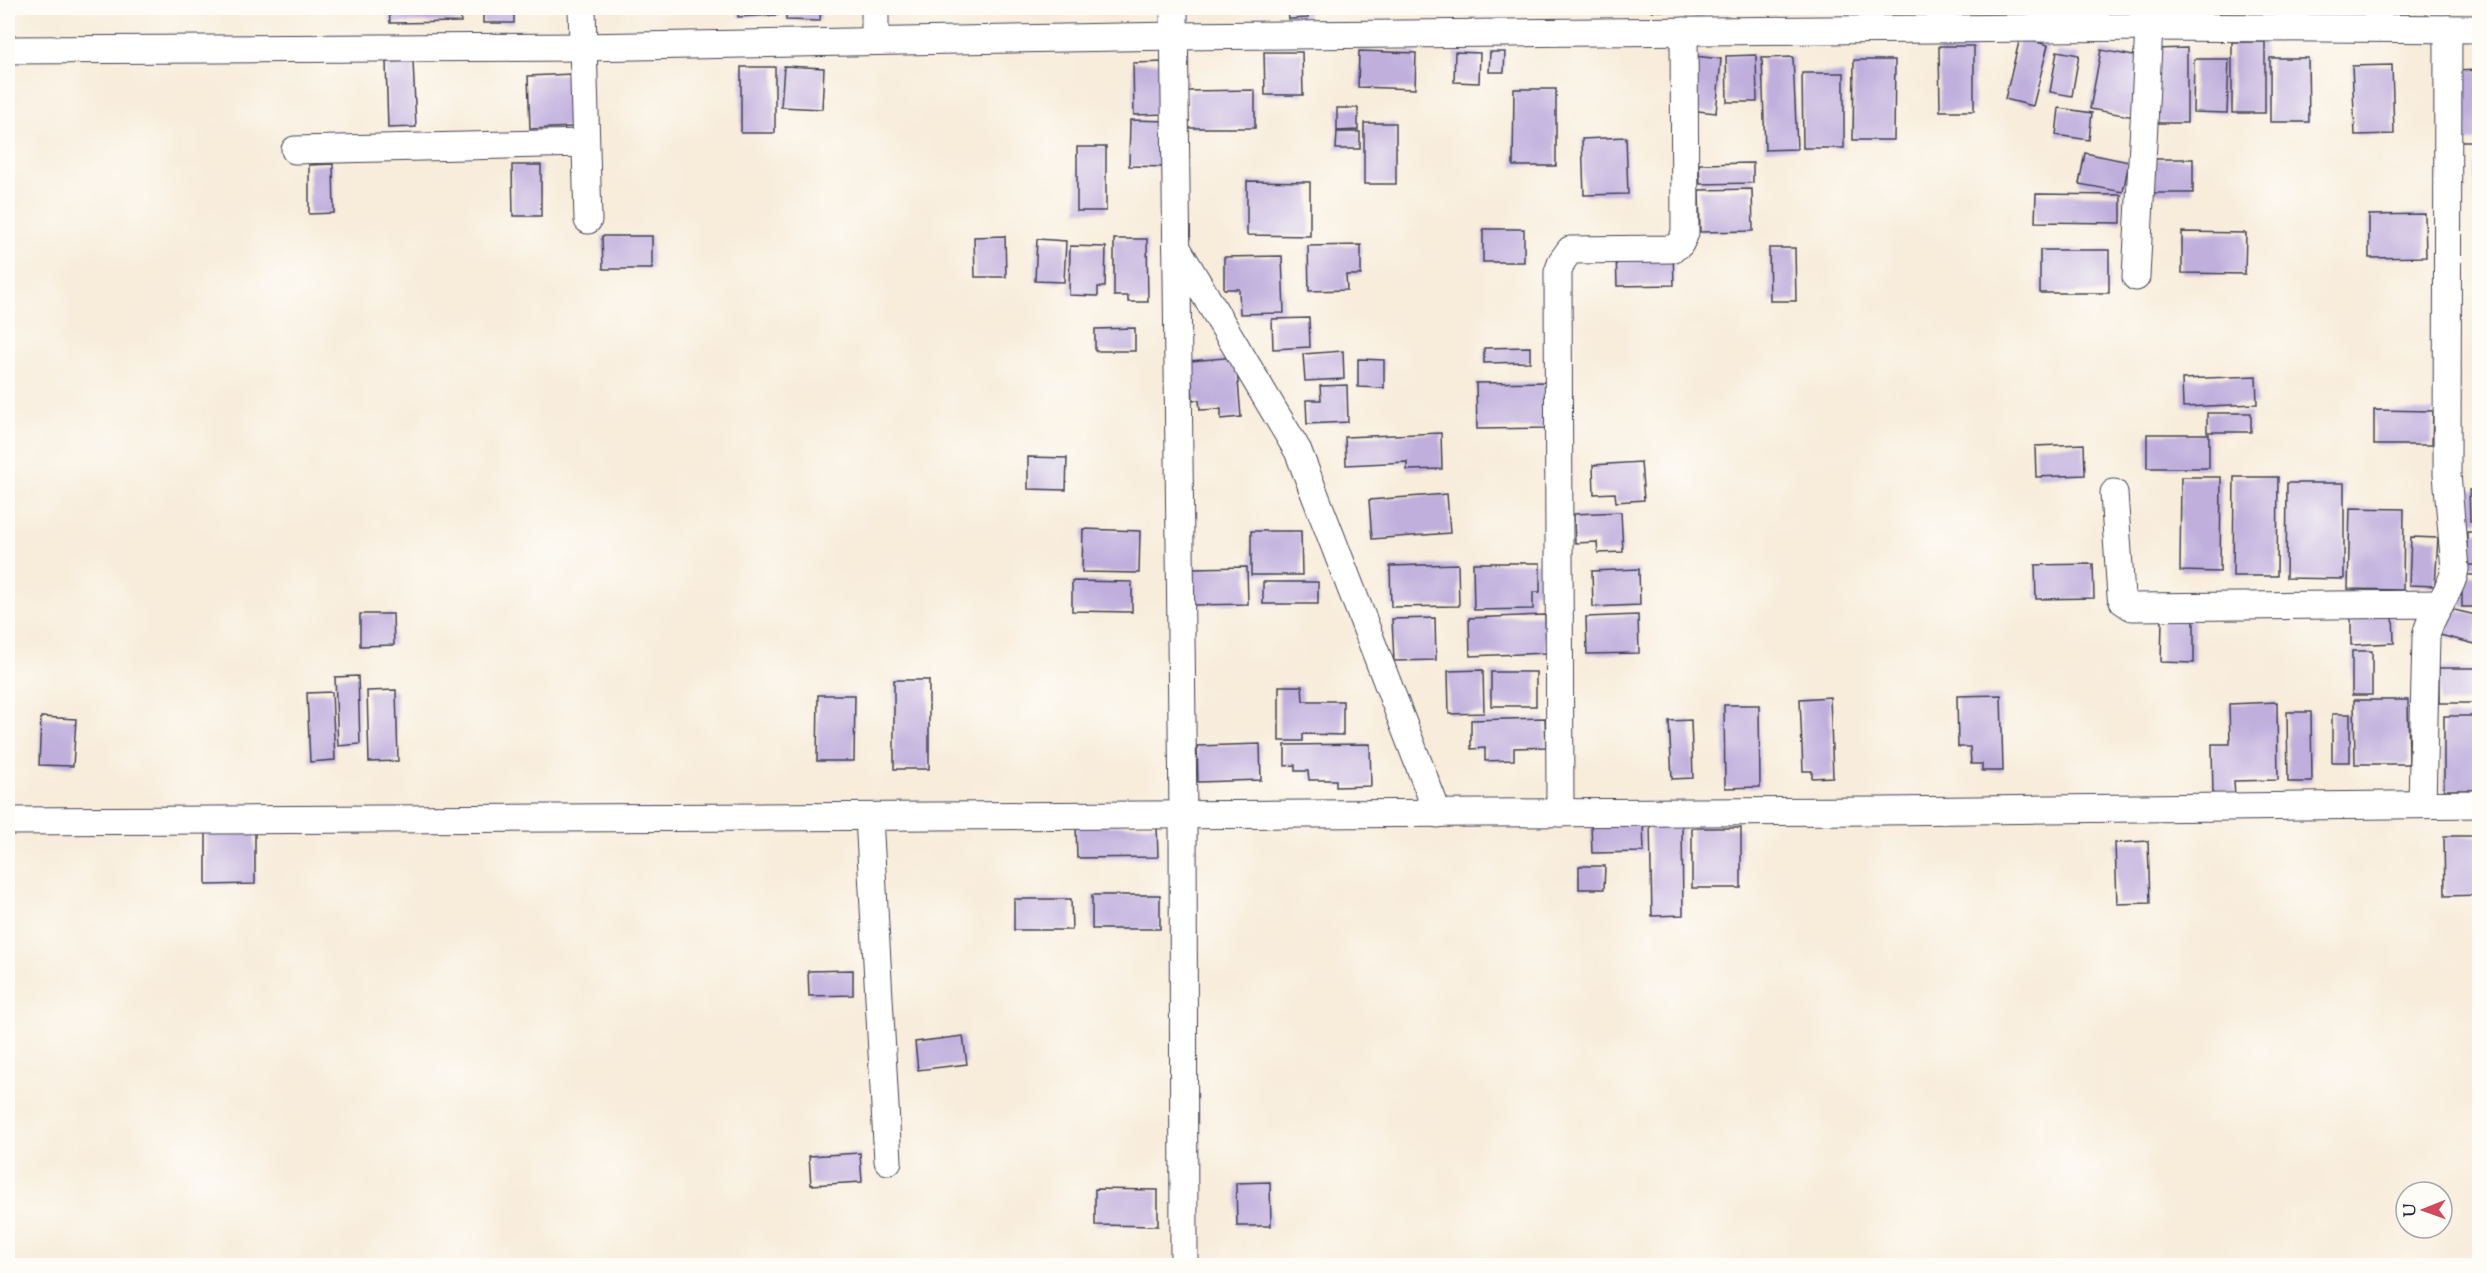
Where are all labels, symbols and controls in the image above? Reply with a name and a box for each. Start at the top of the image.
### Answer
north arrow [2394,1180,2454,1240]
text: U [2400,1203,2423,1217]

